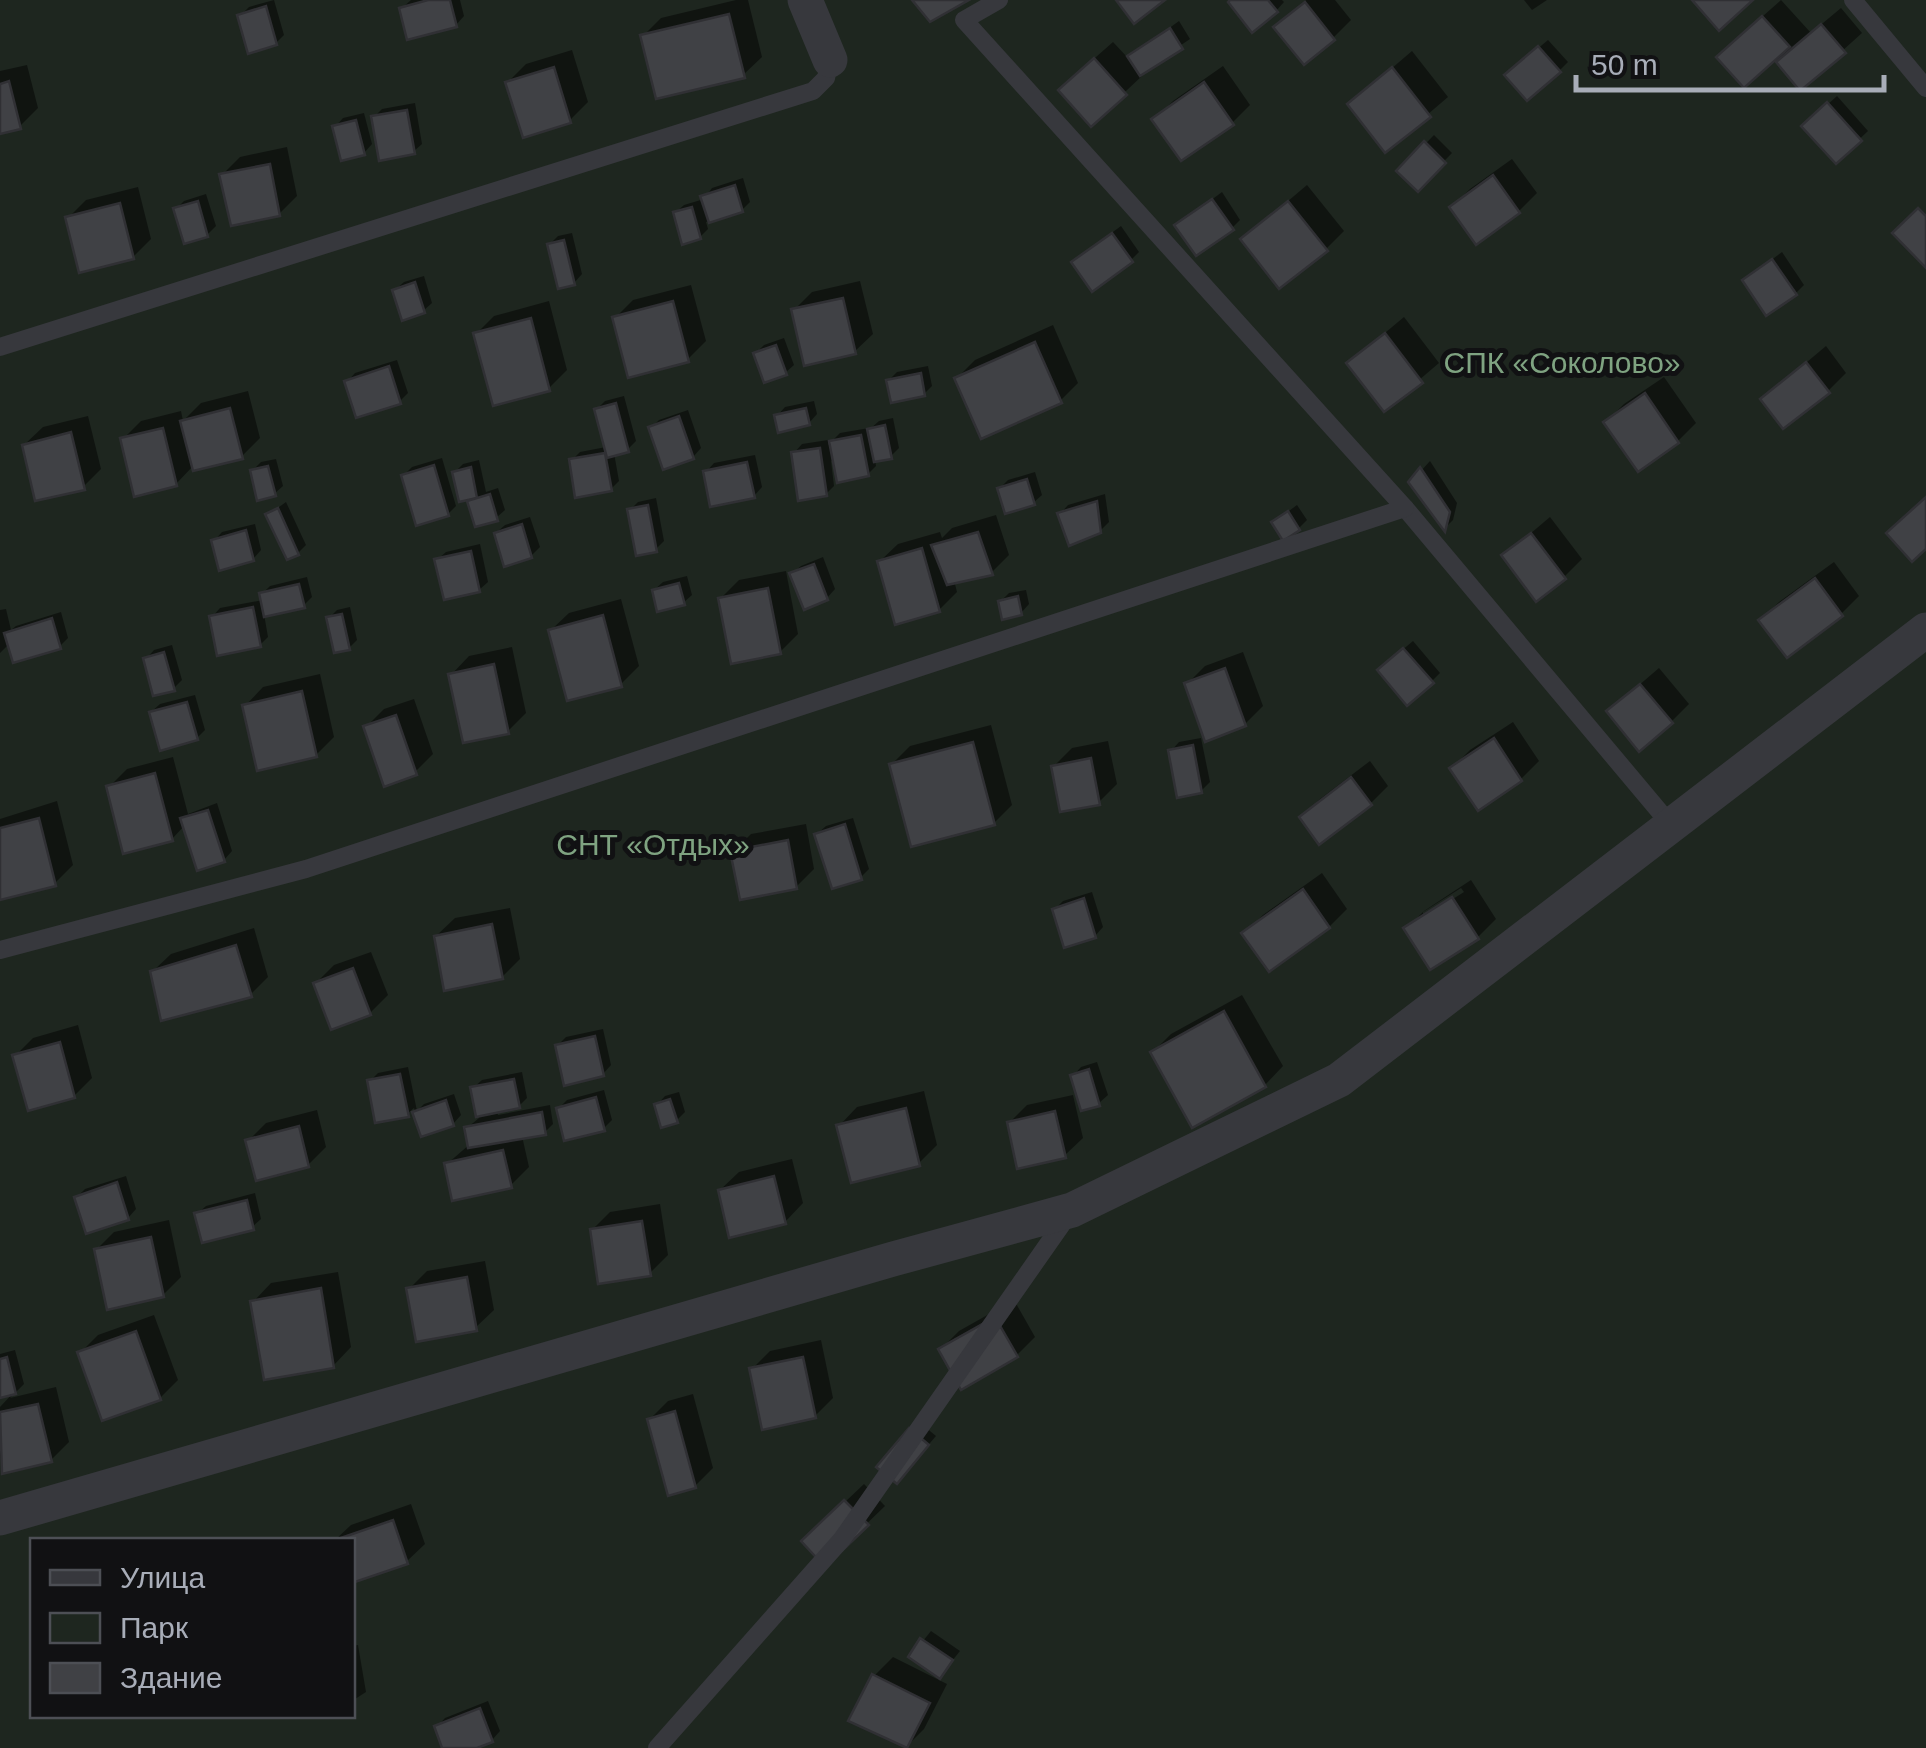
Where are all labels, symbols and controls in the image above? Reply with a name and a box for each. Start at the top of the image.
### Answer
scale bar [1576,30,1884,92]
text: 50 m [1591,48,1658,81]
park label: СПК «Соколово» [1443,346,1681,379]
park label: СНТ «Отдых» [556,828,750,861]
legend [30,1538,355,1718]
text: Улица [120,1561,205,1594]
text: Парк [120,1611,189,1644]
text: Здание [120,1661,222,1694]

